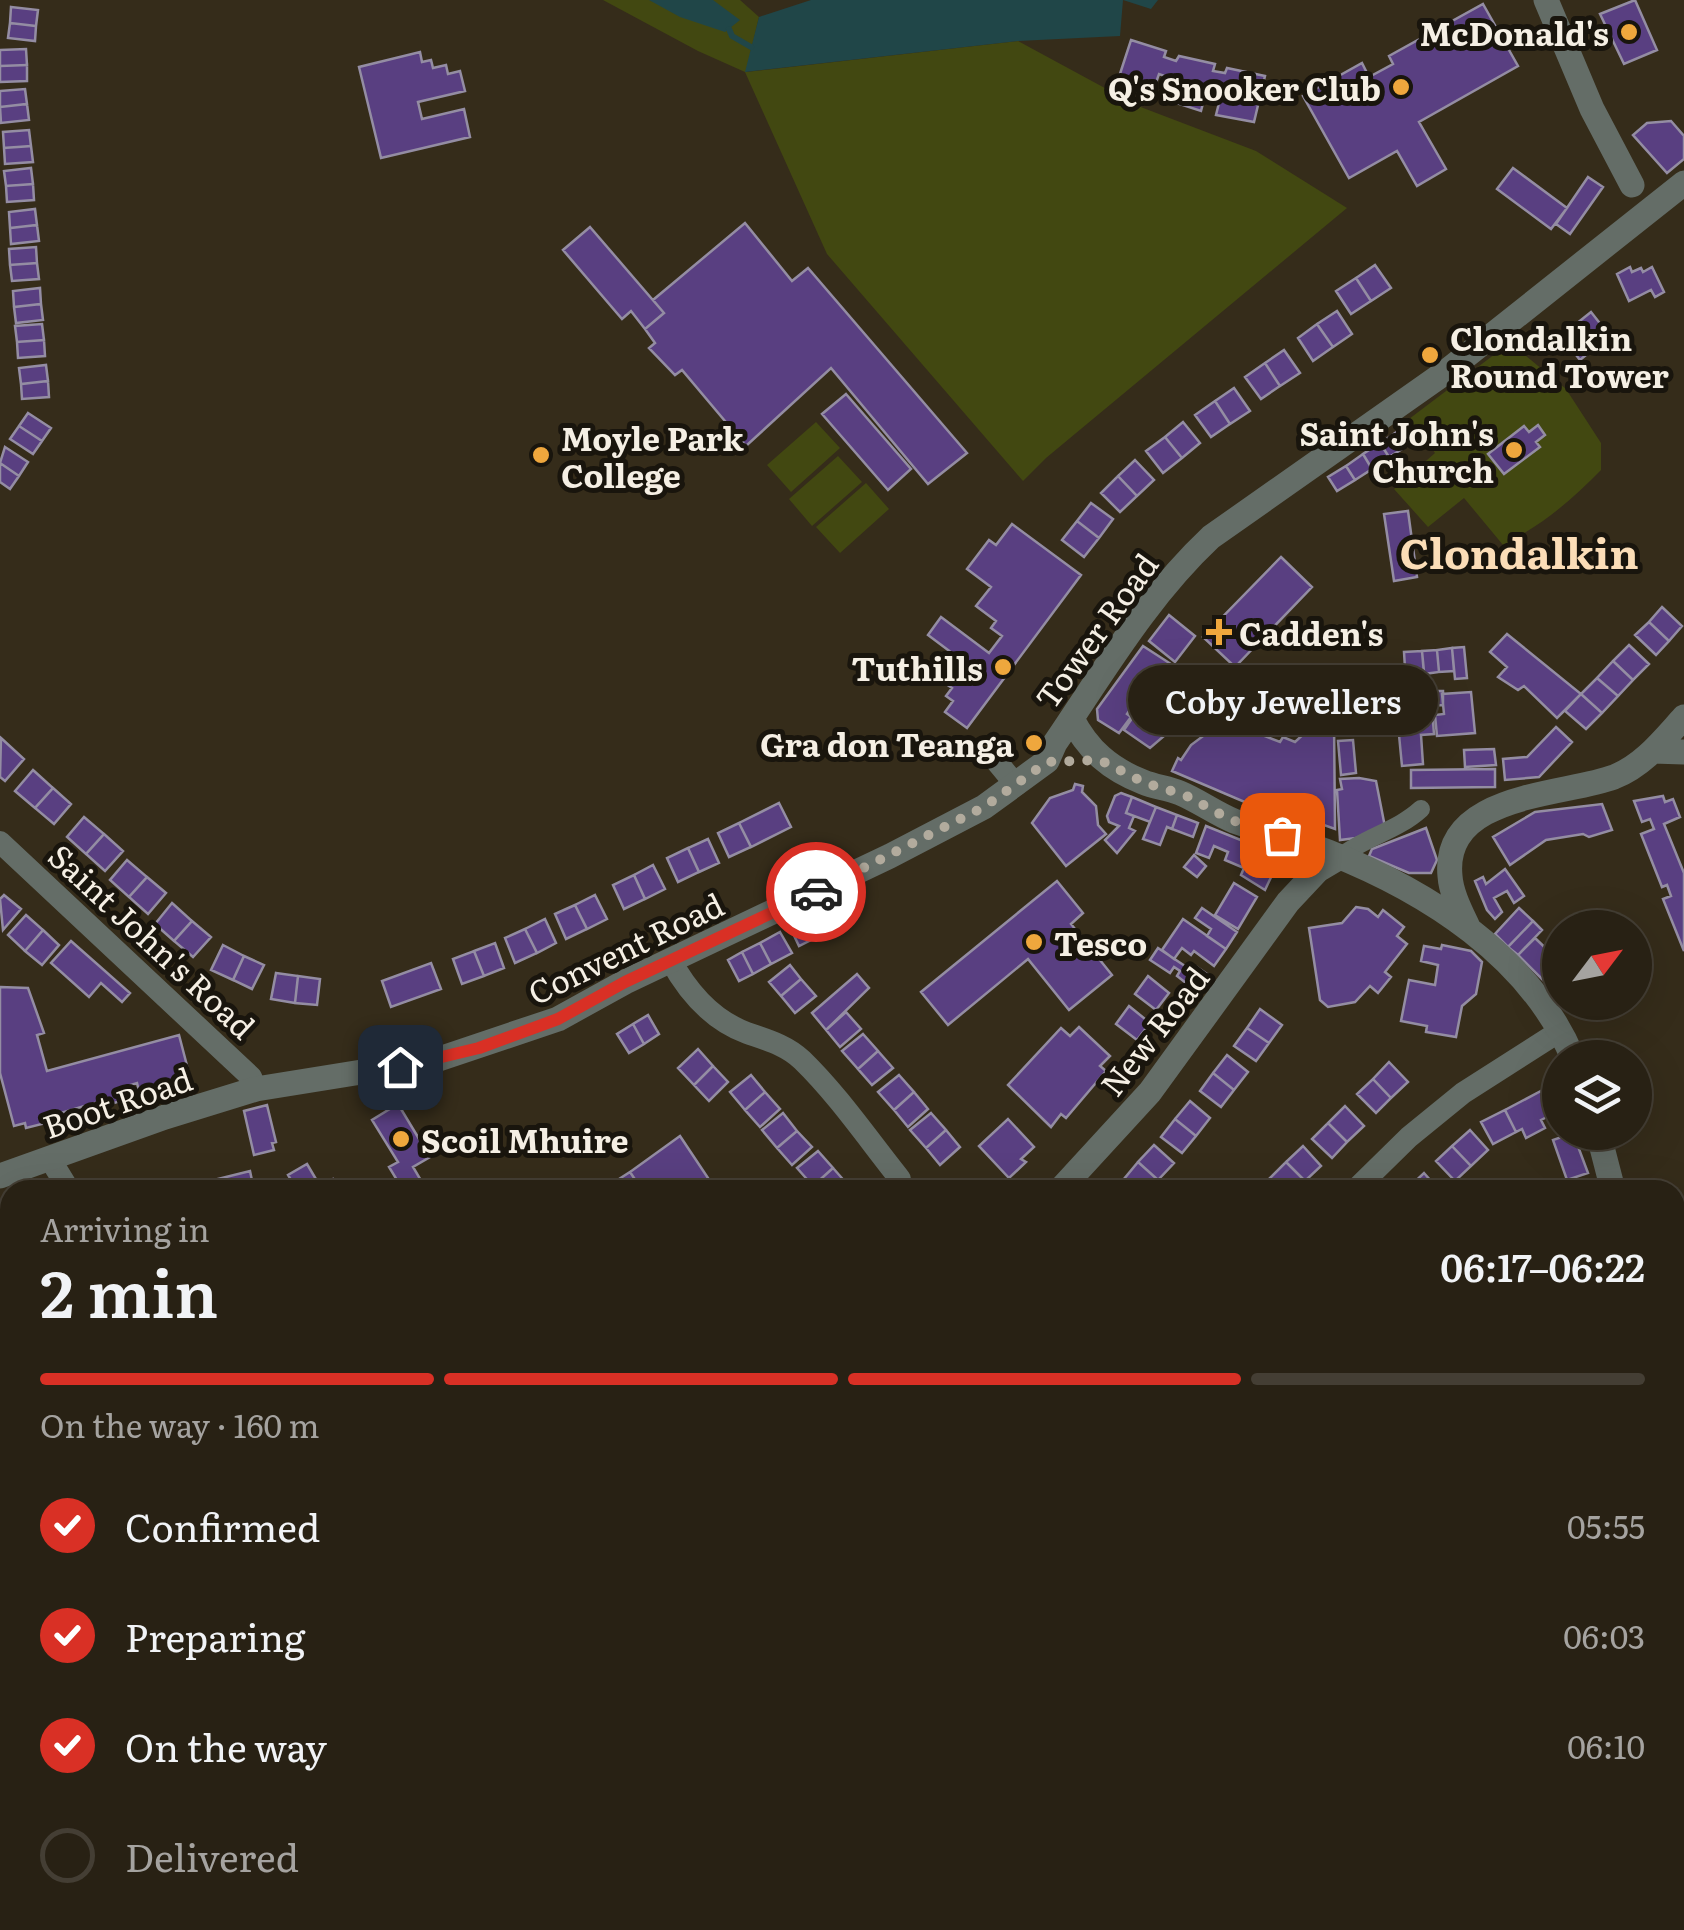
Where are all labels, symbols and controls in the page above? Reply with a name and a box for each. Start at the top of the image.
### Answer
place label: McDonald's [1420,8,1609,56]
marker: McDonald's [1618,21,1640,43]
place label: Q's Snooker Club [1108,63,1381,111]
marker: Q's Snooker Club [1390,76,1412,98]
place label: Clondalkin Round Tower [1450,313,1669,398]
marker: Clondalkin Round Tower [1419,344,1441,366]
place label: Saint John's Church [1299,408,1494,493]
place label: Moyle Park College [561,413,744,498]
marker: Saint John's Church [1503,439,1525,461]
marker: Moyle Park College [530,444,552,466]
district label: Clondalkin [1399,520,1639,582]
street label: Tower Road [1022,542,1168,718]
place label: Cadden's [1239,608,1384,656]
marker: Cadden's [1208,621,1230,643]
place label: Tuthills [852,643,983,691]
marker: Tuthills [992,656,1014,678]
callout: Coby Jewellers [1127,665,1437,735]
text: Coby Jewellers [1165,676,1401,724]
place label: Gra don Teanga [760,719,1015,767]
marker: Gra don Teanga [1023,732,1045,754]
pin [1240,793,1325,878]
icon: bag [1255,808,1310,863]
street label: Saint John's Road [39,831,267,1049]
courier [766,842,866,942]
icon: car [789,865,844,920]
street label: Convent Road [519,879,731,1015]
north arrow [1542,910,1652,1020]
map controls [1542,910,1652,1150]
place label: Tesco [1054,918,1147,966]
marker: Tesco [1023,931,1045,953]
street label: New Road [1087,955,1219,1105]
pin [358,1025,443,1110]
icon: home [373,1040,428,1095]
button: layers [1542,1040,1652,1150]
street label: Boot Road [36,1053,198,1149]
place label: Scoil Mhuire [421,1115,629,1163]
marker: Scoil Mhuire [390,1128,412,1150]
text: Arriving in [40,1204,210,1252]
text: 06:17–06:22 [1440,1237,1645,1294]
text: 2 min [40,1241,218,1338]
text: On the way · 160 m [40,1400,320,1448]
text: Confirmed [125,1497,320,1554]
icon: check [40,1498,95,1553]
text: 05:55 [1567,1501,1645,1549]
text: Preparing [125,1607,305,1664]
icon: check [40,1608,95,1663]
text: 06:03 [1563,1611,1645,1659]
text: On the way [125,1717,327,1774]
icon: check [40,1718,95,1773]
text: 06:10 [1567,1721,1645,1769]
text: Delivered [125,1827,299,1884]

